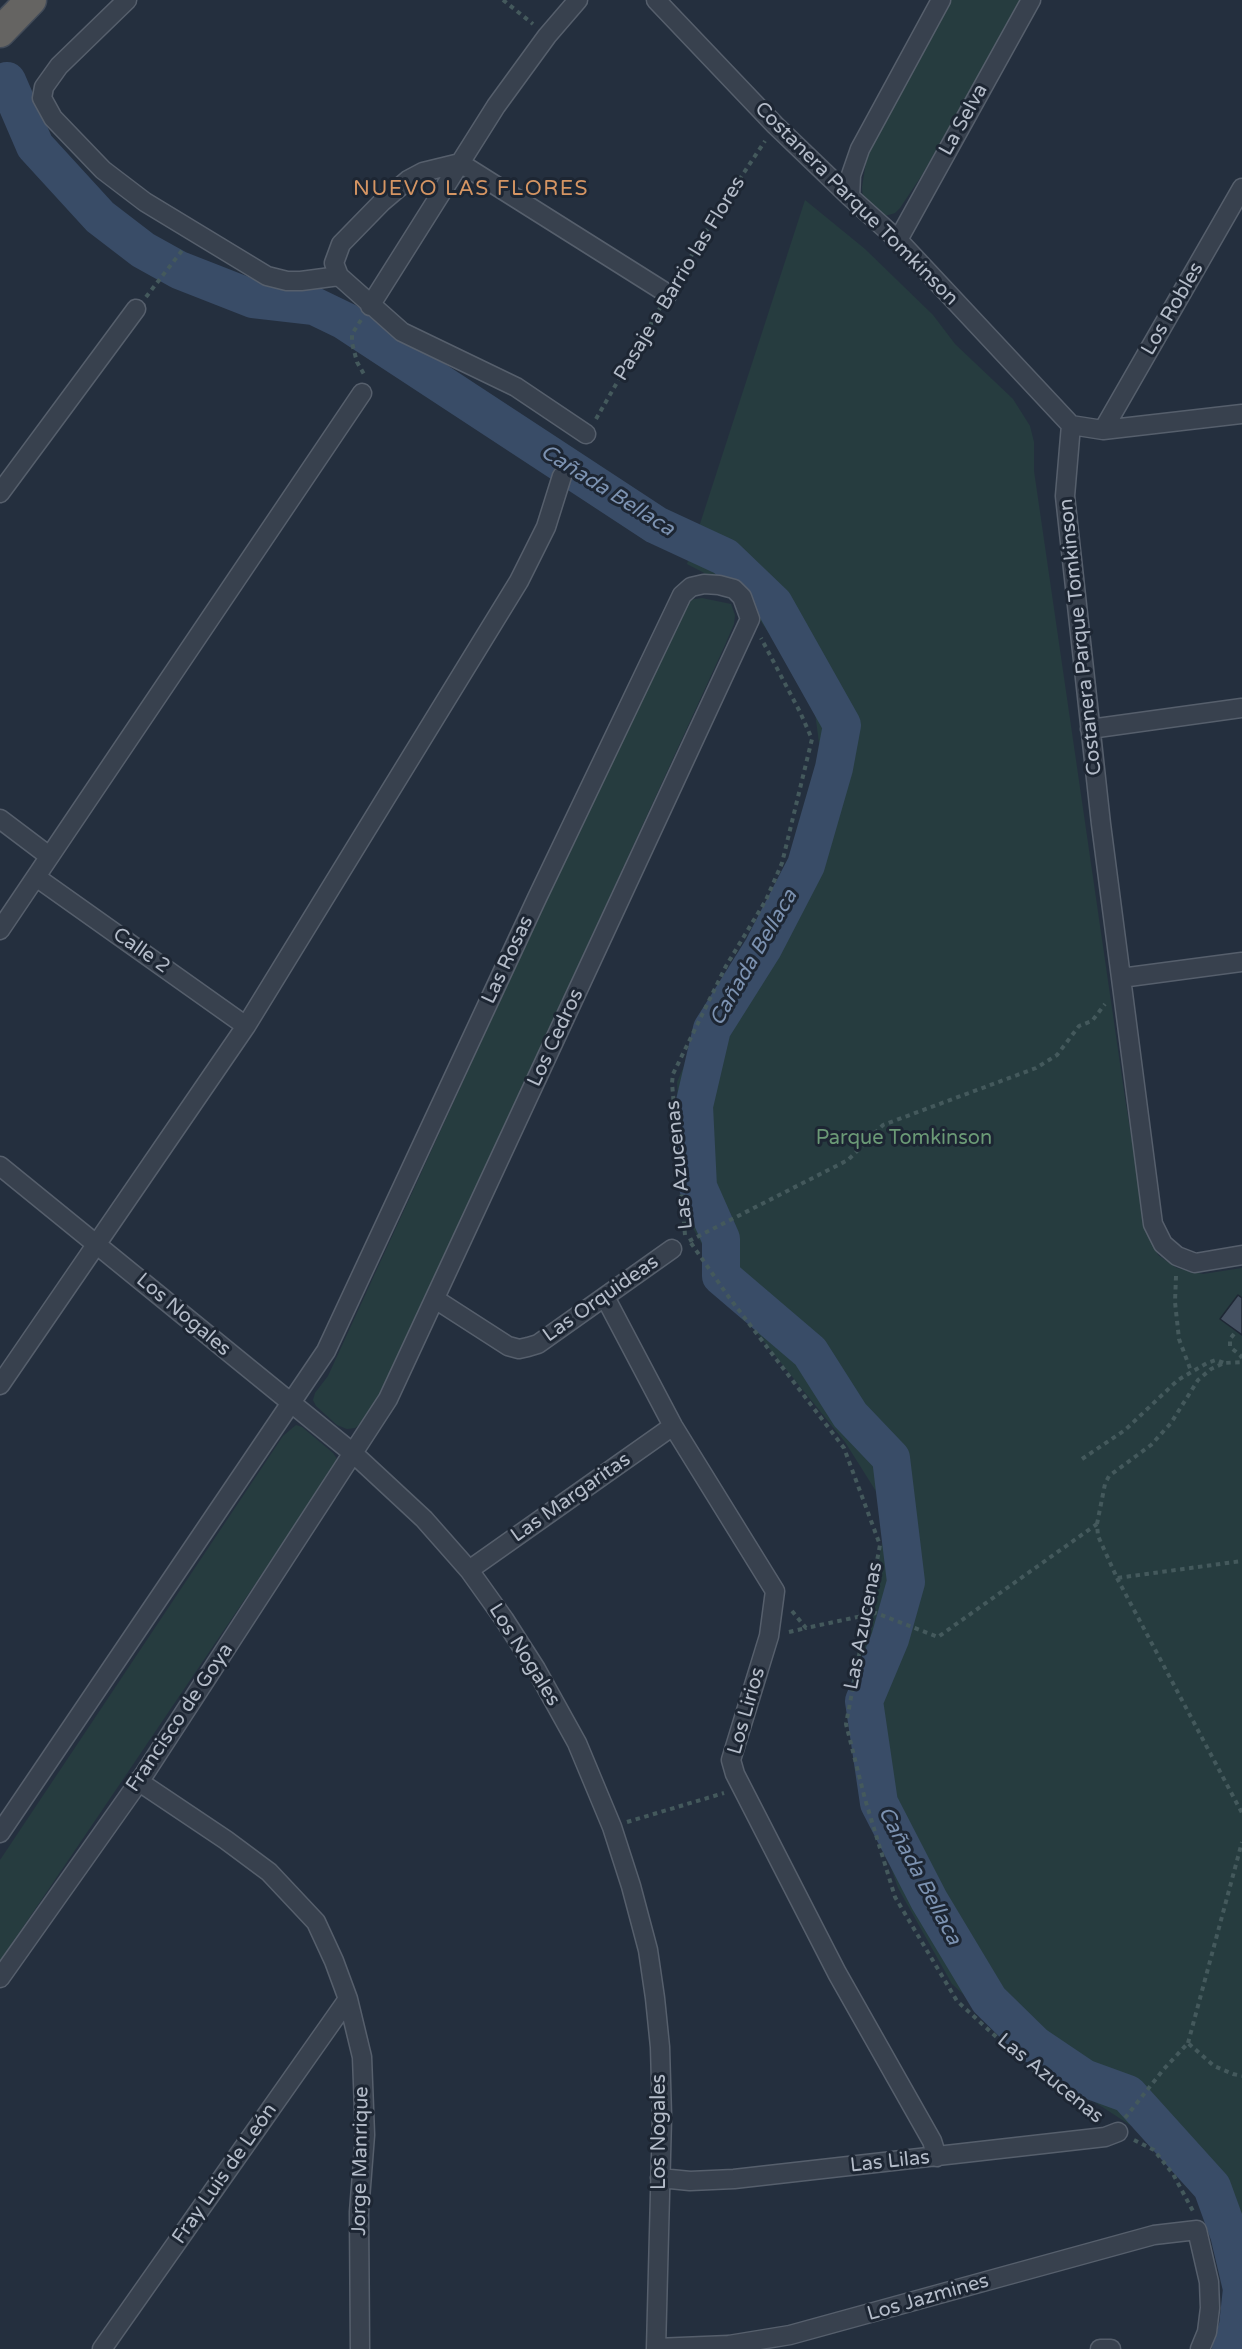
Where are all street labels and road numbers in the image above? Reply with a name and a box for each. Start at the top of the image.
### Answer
street label: La Selva [935,80,993,160]
street label: Costanera Parque Tomkinson [749,97,963,311]
street label: Pasaje a Barrio las Flores [609,172,751,386]
street label: Los Robles [1137,258,1209,360]
street label: Costanera Parque Tomkinson [1055,498,1107,776]
street label: Las Rosas [477,912,539,1008]
street label: Calle 2 [108,923,174,979]
street label: Los Cedros [523,985,589,1091]
street label: Las Azucenas [661,1099,699,1231]
street label: Las Orquideas [539,1250,663,1348]
street label: Los Nogales [131,1268,235,1362]
street label: Las Margaritas [507,1448,635,1548]
street label: Las Azucenas [840,1560,888,1692]
street label: Los Nogales [483,1599,565,1711]
street label: Francisco de Goya [121,1639,239,1797]
street label: Los Lirios [723,1665,771,1757]
street label: Las Azucenas [992,2029,1108,2129]
street label: Los Nogales [648,2074,672,2190]
street label: Jorge Manrique [348,2086,374,2236]
street label: Fray Luis de León [168,2099,282,2249]
street label: Las Lilas [849,2146,931,2178]
street label: Los Jazmines [864,2269,992,2327]

